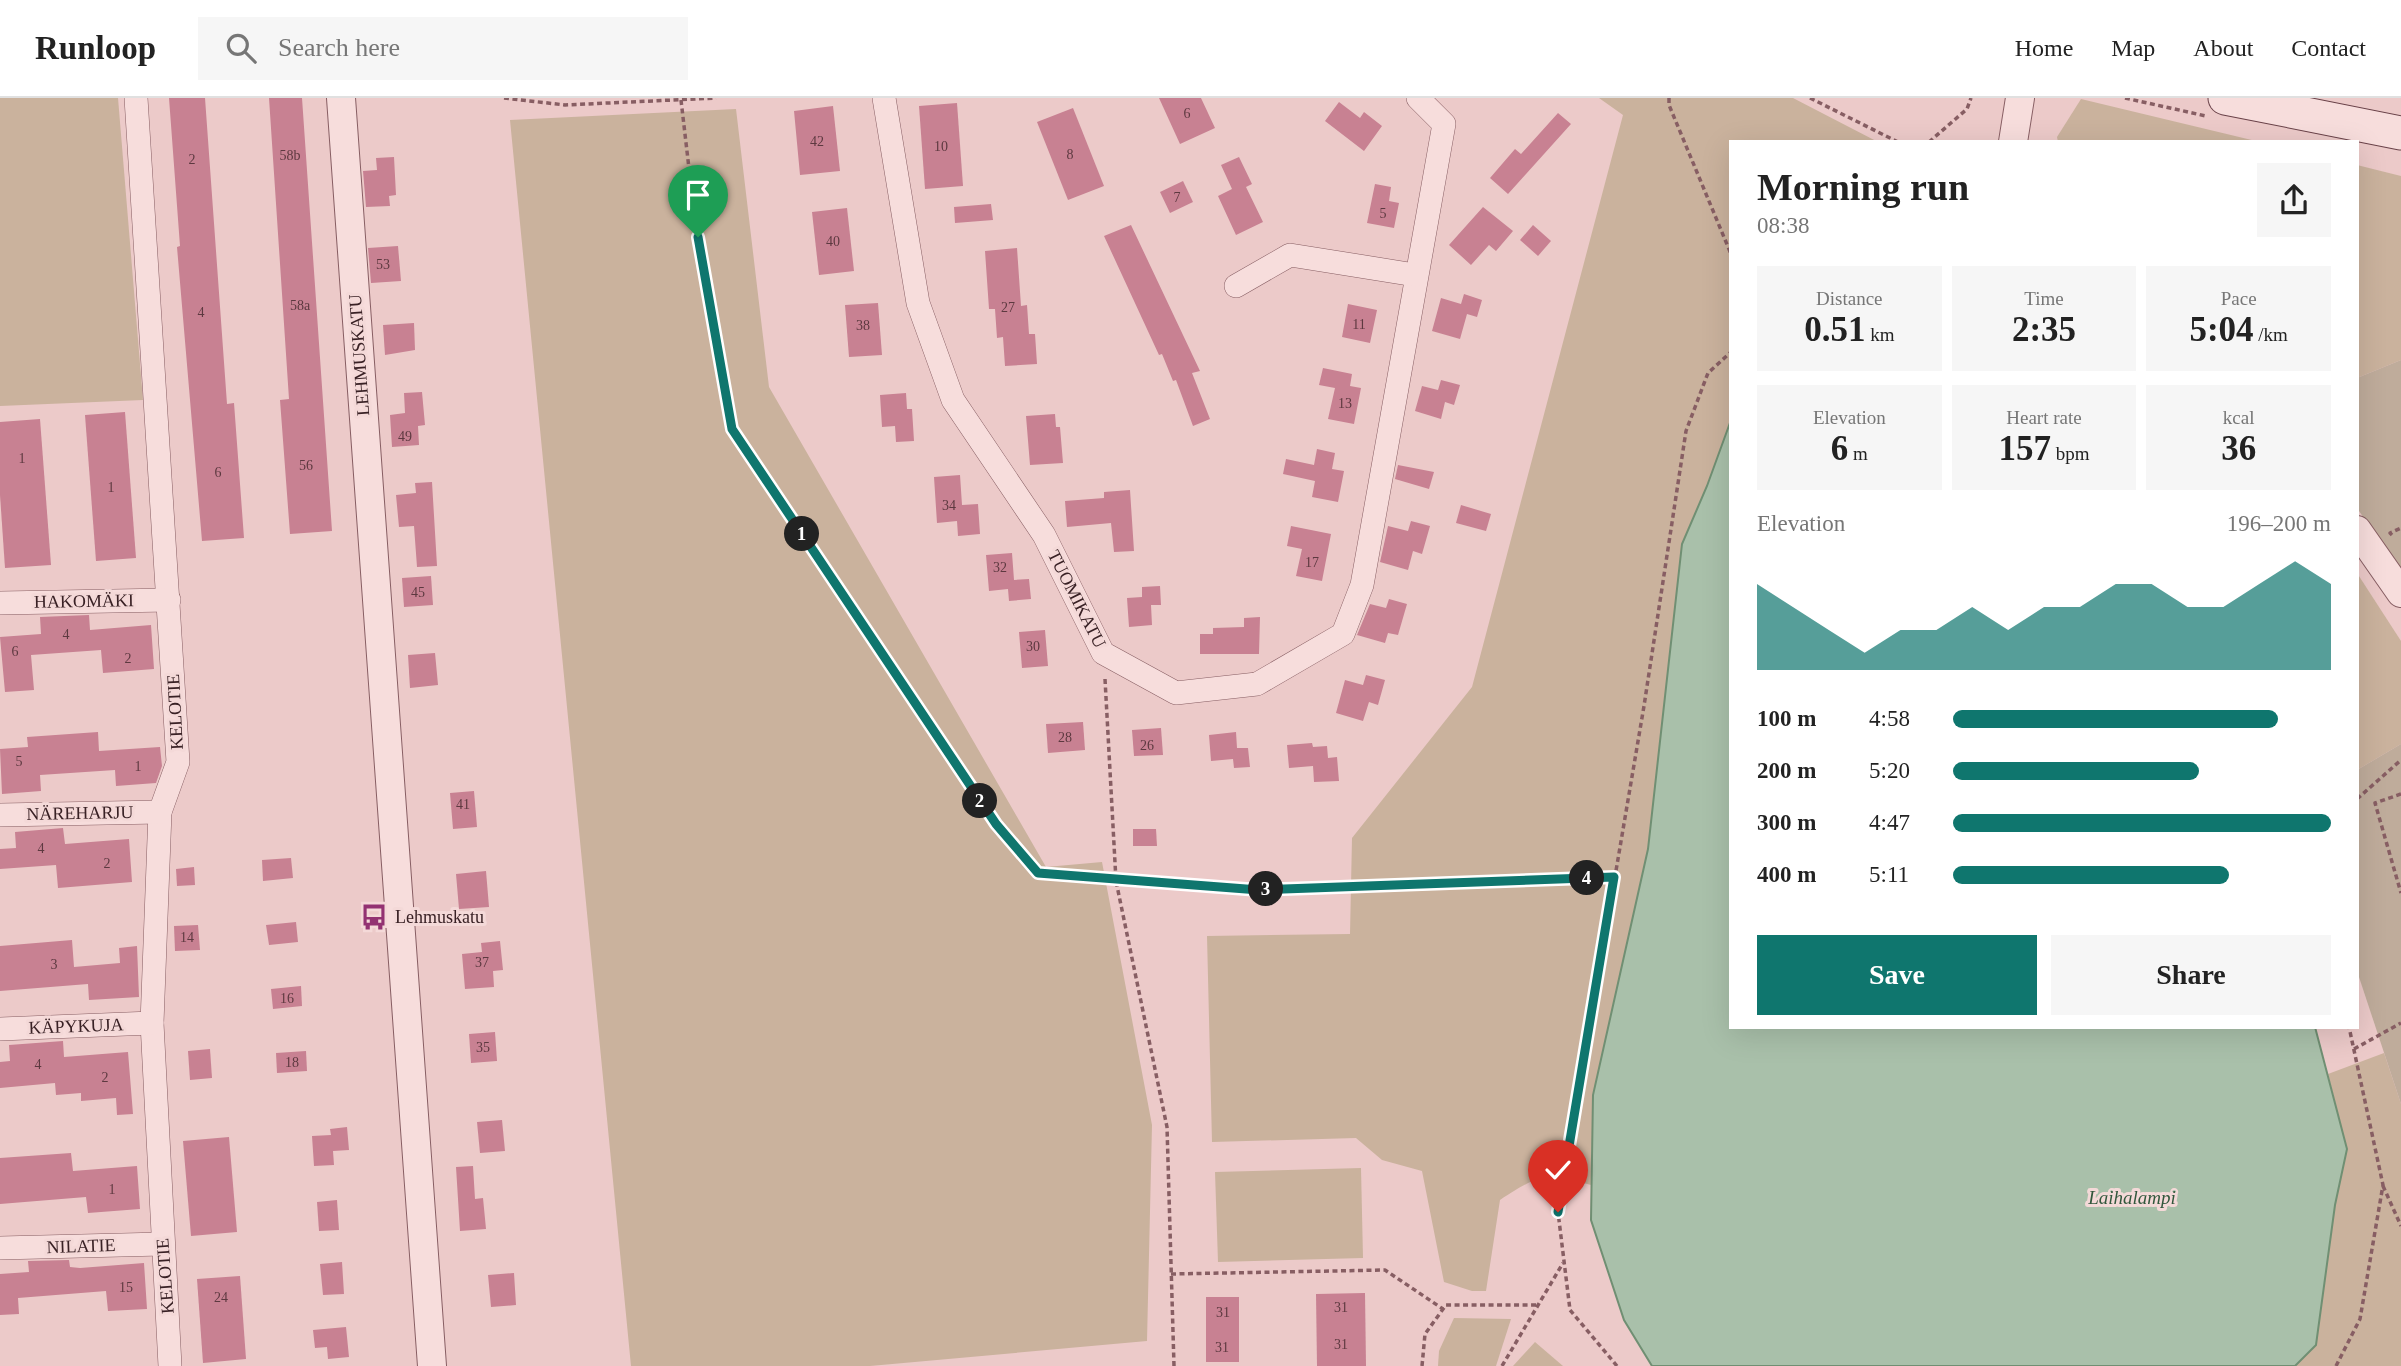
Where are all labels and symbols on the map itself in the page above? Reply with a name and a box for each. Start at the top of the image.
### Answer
house number: 6 [1184,106,1191,121]
house number: 42 [810,134,824,149]
house number: 10 [934,139,948,154]
house number: 8 [1067,147,1074,162]
house number: 58b [280,148,301,163]
house number: 2 [189,152,196,167]
pin [668,165,728,237]
house number: 7 [1174,190,1181,205]
house number: 5 [1380,206,1387,221]
house number: 40 [826,234,840,249]
house number: 53 [376,257,390,272]
street label: LEHMUSKATU [345,293,373,417]
house number: 58a [290,298,311,313]
house number: 27 [1001,300,1015,315]
house number: 4 [198,305,205,320]
house number: 11 [1352,317,1366,332]
house number: 38 [856,318,870,333]
house number: 13 [1338,396,1352,411]
house number: 49 [398,429,412,444]
house number: 1 [19,451,26,466]
house number: 56 [299,458,313,473]
house number: 6 [215,465,222,480]
house number: 1 [108,480,115,495]
house number: 34 [942,498,956,513]
pin: 1 [784,516,820,551]
street label: TUOMIKATU [1044,547,1110,651]
house number: 17 [1305,555,1319,570]
house number: 32 [993,560,1007,575]
house number: 45 [411,585,425,600]
street label: HAKOMÄKI [34,590,134,612]
house number: 4 [63,627,70,642]
house number: 30 [1026,639,1040,654]
house number: 6 [12,644,19,659]
house number: 2 [125,651,132,666]
street label: KELOTIE [163,674,187,750]
house number: 28 [1058,730,1072,745]
house number: 26 [1140,738,1154,753]
house number: 5 [16,754,23,769]
house number: 1 [135,759,142,774]
pin: 2 [962,784,998,818]
house number: 41 [456,797,470,812]
street label: NÄREHARJU [26,802,134,824]
house number: 4 [38,841,45,856]
house number: 2 [104,856,111,871]
pin: 4 [1570,860,1604,896]
pin: 3 [1248,872,1284,906]
bus stop icon: Lehmuskatu [359,902,389,932]
place label: Lehmuskatu [395,907,484,927]
house number: 14 [180,930,194,945]
house number: 37 [475,955,489,970]
house number: 3 [51,957,58,972]
house number: 16 [280,991,294,1006]
street label: KÄPYKUJA [28,1014,124,1038]
house number: 35 [476,1040,490,1055]
house number: 18 [285,1055,299,1070]
house number: 4 [35,1057,42,1072]
house number: 2 [102,1070,109,1085]
pin [1528,1140,1588,1212]
house number: 1 [109,1182,116,1197]
water label: Laihalampi [2087,1187,2176,1208]
street label: NILATIE [46,1235,116,1257]
street label: KELOTIE [152,1237,178,1315]
house number: 15 [119,1280,133,1295]
house number: 24 [214,1290,228,1305]
house number: 31 [1334,1300,1348,1315]
house number: 31 [1216,1305,1230,1320]
house number: 31 [1334,1337,1348,1352]
house number: 31 [1215,1340,1229,1355]

